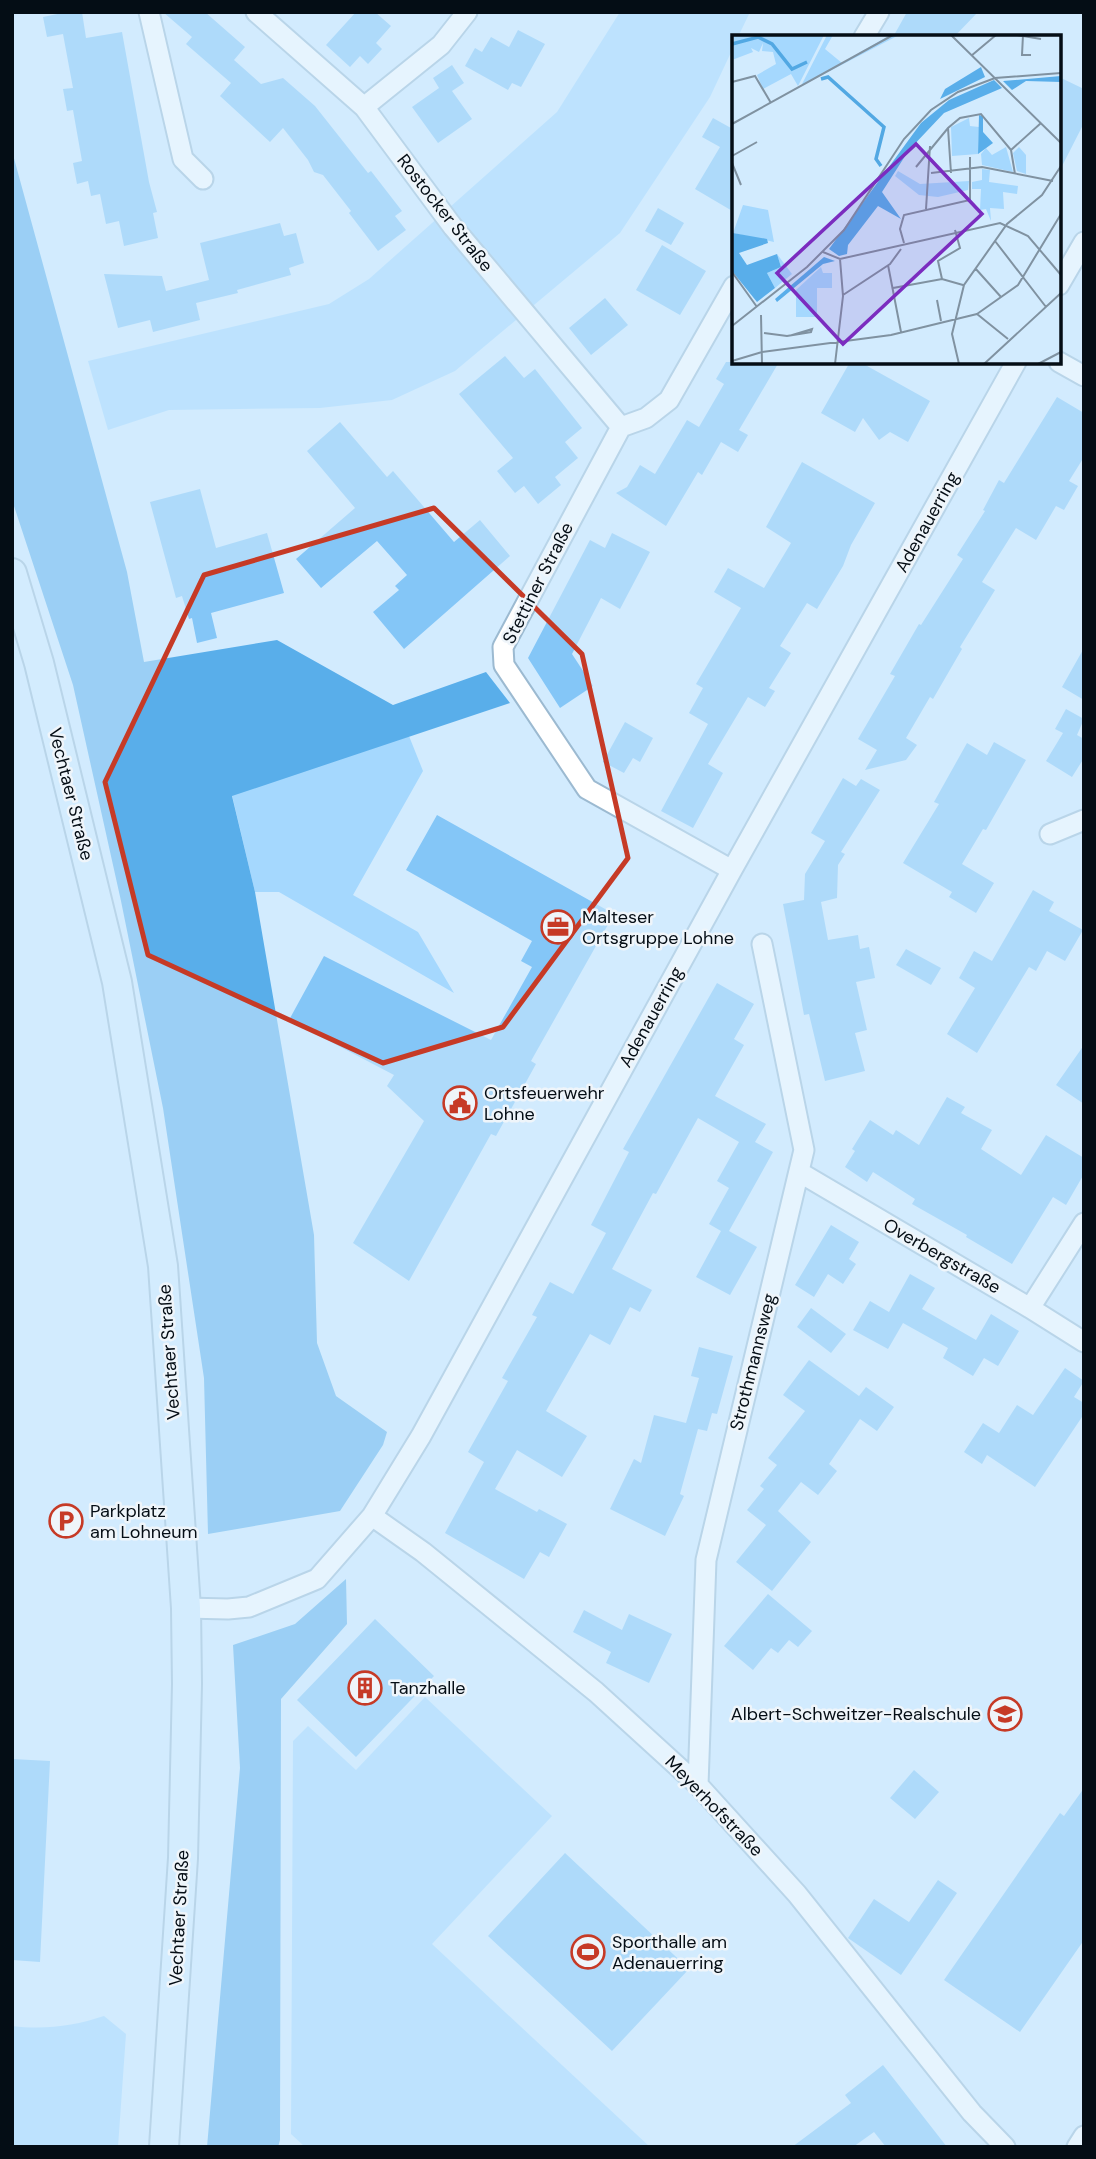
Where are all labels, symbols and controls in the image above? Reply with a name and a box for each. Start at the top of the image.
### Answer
inset map [732,35,1061,364]
street label: Rostocker Straße [391,149,499,277]
street label: Adenauerring [889,467,965,577]
street label: Stettiner Straße [497,518,579,648]
street label: Vechtaer Straße [43,725,99,863]
place label: Malteser Ortsgruppe Lohne [582,905,734,950]
office icon: Malteser Ortsgruppe Lohne [539,908,577,946]
street label: Adenauerring [613,962,689,1072]
place label: Ortsfeuerwehr Lohne [484,1081,605,1126]
public building icon: Ortsfeuerwehr Lohne [441,1084,479,1122]
street label: Overbergstraße [879,1213,1005,1299]
street label: Vechtaer Straße [152,1283,186,1421]
street label: Strothmannsweg [724,1291,782,1433]
place label: Parkplatz am Lohneum [90,1499,198,1544]
parking icon: Parkplatz am Lohneum [47,1502,85,1540]
building icon: Tanzhalle [346,1669,384,1707]
place label: Tanzhalle [390,1676,466,1700]
school or university icon: Albert-Schweitzer-Realschule [986,1695,1024,1733]
place label: Albert-Schweitzer-Realschule [731,1702,981,1726]
street label: Meyerhofstraße [660,1750,768,1862]
street label: Vechtaer Straße [163,1849,195,1987]
place label: Sporthalle am Adenauerring [612,1930,727,1975]
sports icon: Sporthalle am Adenauerring [569,1933,607,1971]

